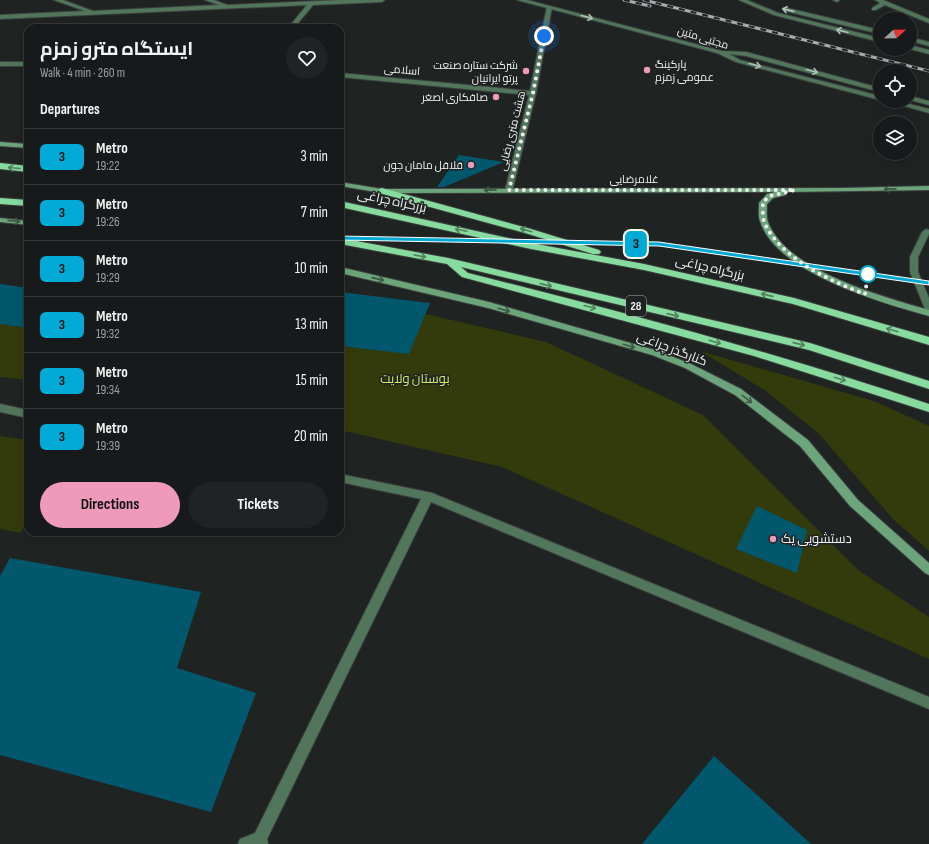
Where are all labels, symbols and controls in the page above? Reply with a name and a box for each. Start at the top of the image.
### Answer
one-way arrow [781,6,794,13]
north arrow [873,12,917,56]
map controls [873,12,917,160]
one-way arrow [580,14,593,21]
street label: مجتبی متین [676,24,730,52]
your location [534,26,554,46]
one-way arrow [836,27,849,34]
button: heart [286,37,328,79]
text: ایستگاه مترو زمزم [40,38,193,61]
place label: پارکینگ عمومی زمزم [655,58,714,85]
place label: شرکت ستاره صنعت پرتو ایرانیان [433,59,518,85]
street label: اسلامی [383,62,421,78]
one-way arrow [749,62,762,69]
button: locate [873,64,917,108]
text: Walk · 4 min · 260 m [40,65,125,81]
marker: پارکینگ عمومی زمزم [642,65,652,75]
marker: شرکت ستاره صنعت پرتو ایرانیان [521,66,531,76]
one-way arrow [805,68,818,75]
street label: هشت متری رضایی [496,90,528,172]
place label: صافکاری اصغر [421,91,488,104]
marker: صافکاری اصغر [491,92,501,102]
text: Departures [40,100,100,119]
button: layers [873,116,917,160]
text: Metro [96,139,128,158]
text: 3 min [300,147,328,166]
text: 3 [59,148,65,165]
text: 19:22 [96,158,120,174]
place label: فلافل مامان جون [383,159,463,172]
marker: فلافل مامان جون [466,160,476,170]
one-way arrow [8,164,21,171]
street label: غلامرضایی [609,173,659,186]
one-way arrow [884,185,897,193]
street label: بزرگراه چراغی [356,186,428,217]
one-way arrow [484,186,497,194]
text: Metro [96,195,128,214]
text: 7 min [301,203,328,222]
text: 3 [59,204,65,221]
text: 19:26 [96,214,120,230]
one-way arrow [7,217,20,225]
one-way arrow [455,226,468,234]
one-way arrow [520,226,533,233]
line badge: 3 [623,231,649,257]
text: 3 [633,235,639,252]
text: Metro [96,251,128,270]
one-way arrow [413,252,426,260]
street label: بزرگراه چراغی [674,252,746,285]
text: 10 min [295,259,328,278]
text: 3 [59,260,65,277]
unlabelled marker [859,265,877,283]
text: 19:29 [96,270,120,286]
one-way arrow [371,276,384,283]
one-way arrow [540,281,553,289]
one-way arrow [760,290,773,298]
road number: 28 [626,296,646,316]
one-way arrow [583,304,596,312]
text: Metro [96,307,128,326]
one-way arrow [498,307,511,314]
one-way arrow [666,311,679,319]
text: 13 min [295,315,328,334]
text: 3 [59,316,65,333]
text: 19:32 [96,326,120,342]
one-way arrow [885,326,898,333]
street label: کنارگذر چراغی [634,328,710,371]
one-way arrow [709,339,722,346]
one-way arrow [793,341,806,349]
one-way arrow [622,343,635,350]
text: Metro [96,363,128,382]
text: 15 min [296,371,328,390]
park label: بوستان ولایت [380,371,450,387]
text: 3 [59,372,65,389]
one-way arrow [833,376,846,383]
text: 19:34 [96,382,120,398]
one-way arrow [742,395,753,403]
text: Metro [96,419,128,438]
text: 20 min [294,427,328,446]
text: 3 [59,428,65,445]
text: 19:39 [96,438,120,454]
button: Directions [40,482,180,528]
button: Tickets [188,482,328,528]
place label: دستشویی یک [781,531,852,547]
marker: دستشویی یک [768,534,778,544]

